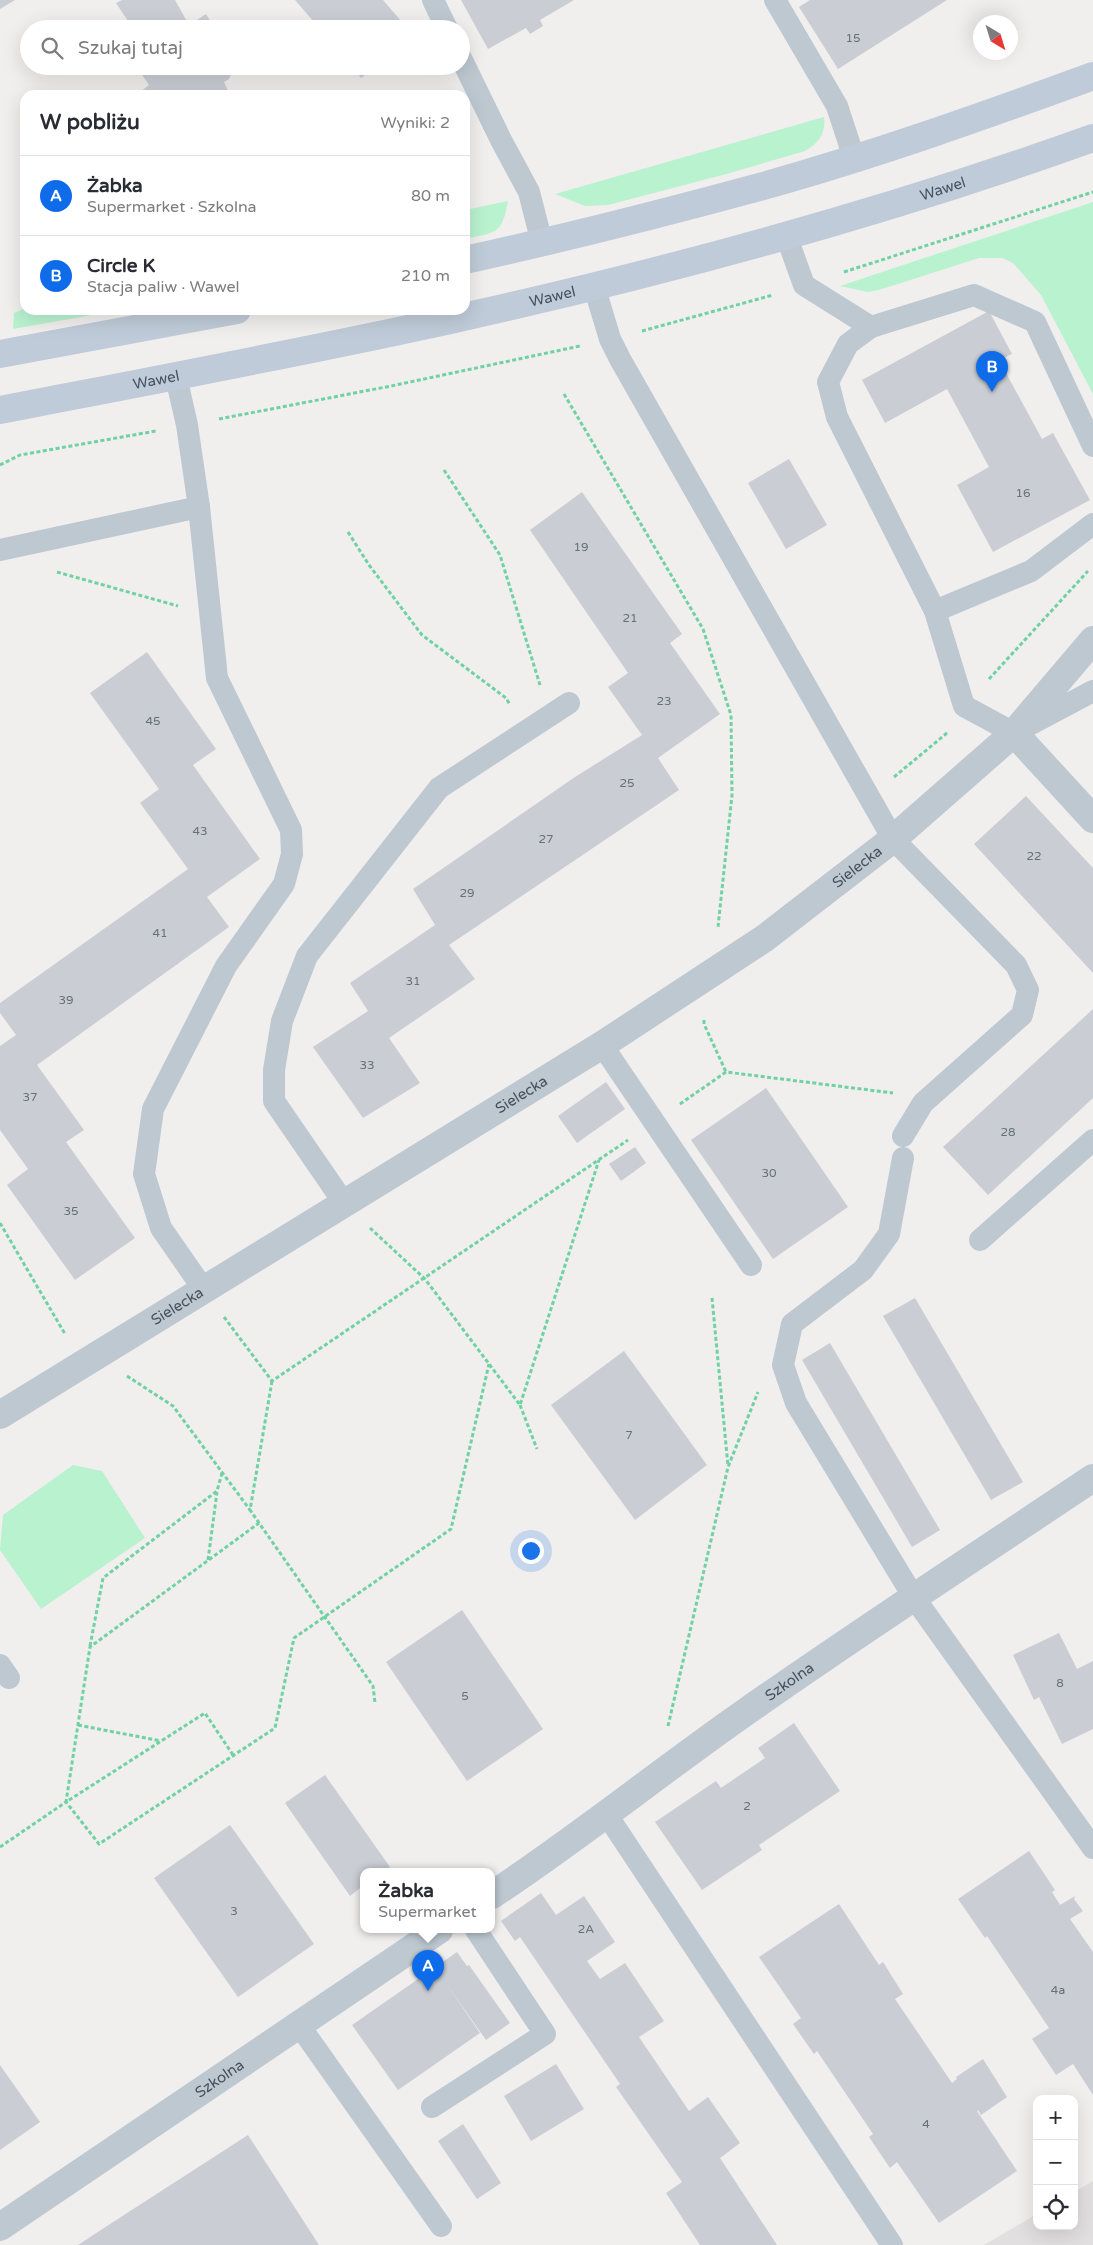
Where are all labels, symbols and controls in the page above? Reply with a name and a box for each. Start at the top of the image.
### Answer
north arrow [973,15,1018,60]
search box [20,20,470,75]
house number: 15 [845,31,861,45]
icon: search [38,34,66,62]
text: Szukaj tutaj [78,37,183,59]
text: W pobliżu [40,110,140,135]
text: Wyniki: 2 [381,113,450,133]
street label: Wawel [918,173,968,204]
text: Żabka [87,175,143,197]
text: A [50,186,62,206]
text: 80 m [411,186,450,206]
text: Supermarket · Szkolna [87,197,257,217]
text: Circle K [87,255,155,277]
text: B [50,266,62,286]
text: 210 m [401,266,450,286]
text: Stacja paliw · Wawel [87,277,240,297]
street label: Wawel [528,282,577,311]
pin: B [976,351,1008,392]
street label: Wawel [131,367,181,393]
house number: 16 [1015,486,1031,500]
house number: 19 [573,540,589,554]
house number: 21 [622,611,638,625]
house number: 23 [656,694,672,708]
house number: 45 [145,714,161,728]
house number: 25 [619,776,635,790]
house number: 43 [192,824,208,838]
house number: 27 [538,832,554,846]
street label: Sielecka [829,842,886,892]
house number: 22 [1026,849,1042,863]
house number: 29 [459,886,475,900]
house number: 41 [152,926,168,940]
house number: 31 [405,974,421,988]
house number: 39 [58,993,74,1007]
house number: 33 [359,1058,375,1072]
street label: Sielecka [492,1072,551,1117]
house number: 37 [22,1090,38,1104]
house number: 28 [1000,1125,1016,1139]
house number: 30 [761,1166,777,1180]
house number: 35 [63,1204,79,1218]
street label: Sielecka [148,1283,207,1329]
house number: 7 [625,1428,633,1442]
your location [518,1538,544,1564]
street label: Szkolna [761,1658,817,1705]
house number: 8 [1056,1676,1064,1690]
house number: 5 [461,1689,469,1703]
house number: 2 [743,1799,751,1813]
popup [360,1868,495,1933]
text: Żabka [378,1880,434,1902]
text: Supermarket [378,1902,477,1922]
house number: 3 [230,1904,238,1918]
house number: 2A [578,1922,594,1936]
pin: A [412,1950,444,1991]
house number: 4a [1051,1983,1065,1997]
street label: Szkolna [192,2056,247,2101]
map controls [1033,2095,1078,2230]
button: + [1033,2095,1078,2140]
house number: 4 [922,2117,930,2131]
button: − [1033,2140,1078,2185]
button: locate [1033,2185,1078,2230]

